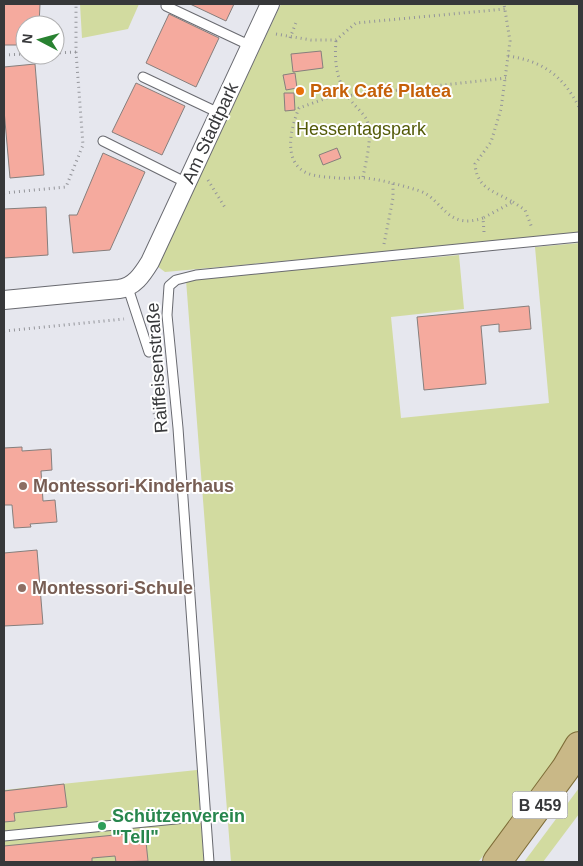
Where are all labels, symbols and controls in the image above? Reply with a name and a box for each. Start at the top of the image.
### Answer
north arrow [15,15,65,65]
text: N [19,33,36,45]
street label: Am Stadtpark [178,78,243,187]
place label: Park Café Platea [310,81,452,101]
marker: Park Café Platea [294,85,306,97]
park label: Hessentagspark [296,119,427,139]
street label: Raiffeisenstraße [142,302,172,434]
place label: Montessori-Kinderhaus [33,476,234,496]
marker: Montessori-Kinderhaus [17,480,29,492]
place label: Montessori-Schule [32,578,193,598]
marker: Montessori-Schule [16,582,28,594]
road number: B 459 [512,792,568,818]
place label: Schützenverein "Tell" [112,806,245,847]
marker: Schützenverein "Tell" [96,820,108,832]

